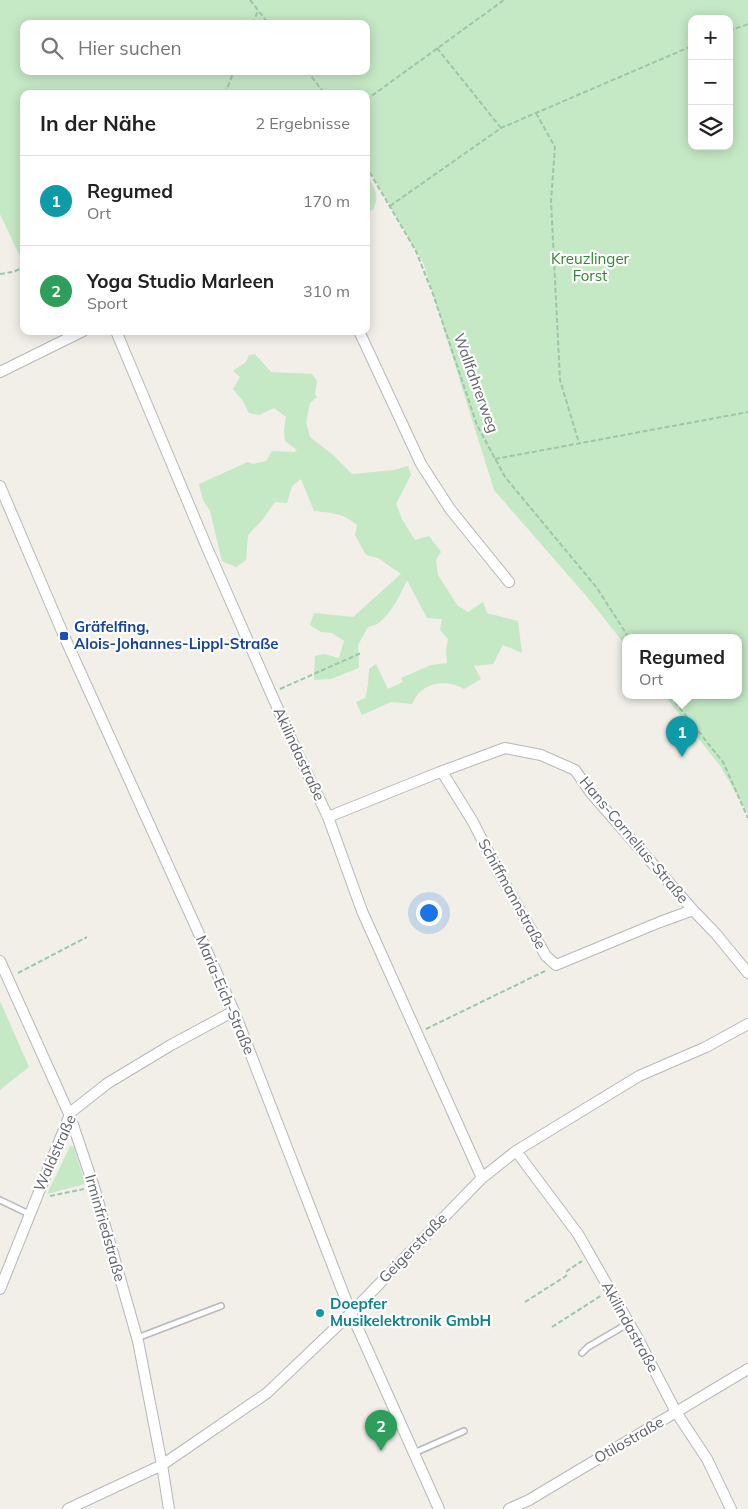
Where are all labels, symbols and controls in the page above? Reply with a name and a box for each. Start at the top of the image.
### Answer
map controls [688,15,733,150]
button: + [688,15,733,60]
search box [20,20,370,75]
icon: search [38,34,66,62]
text: Hier suchen [78,36,182,60]
button: − [688,60,733,105]
button: layers [688,105,733,150]
text: In der Nähe [40,110,156,136]
text: 2 Ergebnisse [255,113,350,133]
text: Regumed [87,179,173,203]
text: 1 [51,191,61,211]
text: 170 m [303,191,350,211]
text: Ort [87,203,111,223]
park label: Kreuzlinger Forst [551,249,630,285]
text: Yoga Studio Marleen [87,269,274,293]
text: 2 [51,281,61,301]
text: 310 m [303,281,350,301]
text: Sport [87,293,128,313]
street label: Wallfahrerweg [450,331,503,435]
place label: Gräfelfing, Alois-Johannes-Lippl-Straße [74,617,279,653]
marker: Gräfelfing, Alois-Johannes-Lippl-Straße [58,630,70,642]
popup [622,634,742,699]
text: Regumed [639,645,725,669]
text: Ort [639,669,663,689]
street label: Akilindastraße [270,704,329,804]
pin: 1 [666,716,698,757]
street label: Hans-Cornelius-Straße [576,772,693,907]
street label: Schiffmannstraße [474,835,551,952]
your location [416,900,442,926]
street label: Maria-Eich-Straße [192,932,259,1057]
street label: Waldstraße [29,1111,80,1194]
street label: Irminfriedstraße [81,1172,130,1284]
street label: Geigerstraße [375,1209,451,1287]
street label: Akilindastraße [598,1278,663,1375]
place label: Doepfer Musikelektronik GmbH [330,1294,491,1330]
marker: Doepfer Musikelektronik GmbH [314,1307,326,1319]
pin: 2 [365,1410,397,1451]
street label: Otilostraße [591,1412,667,1467]

